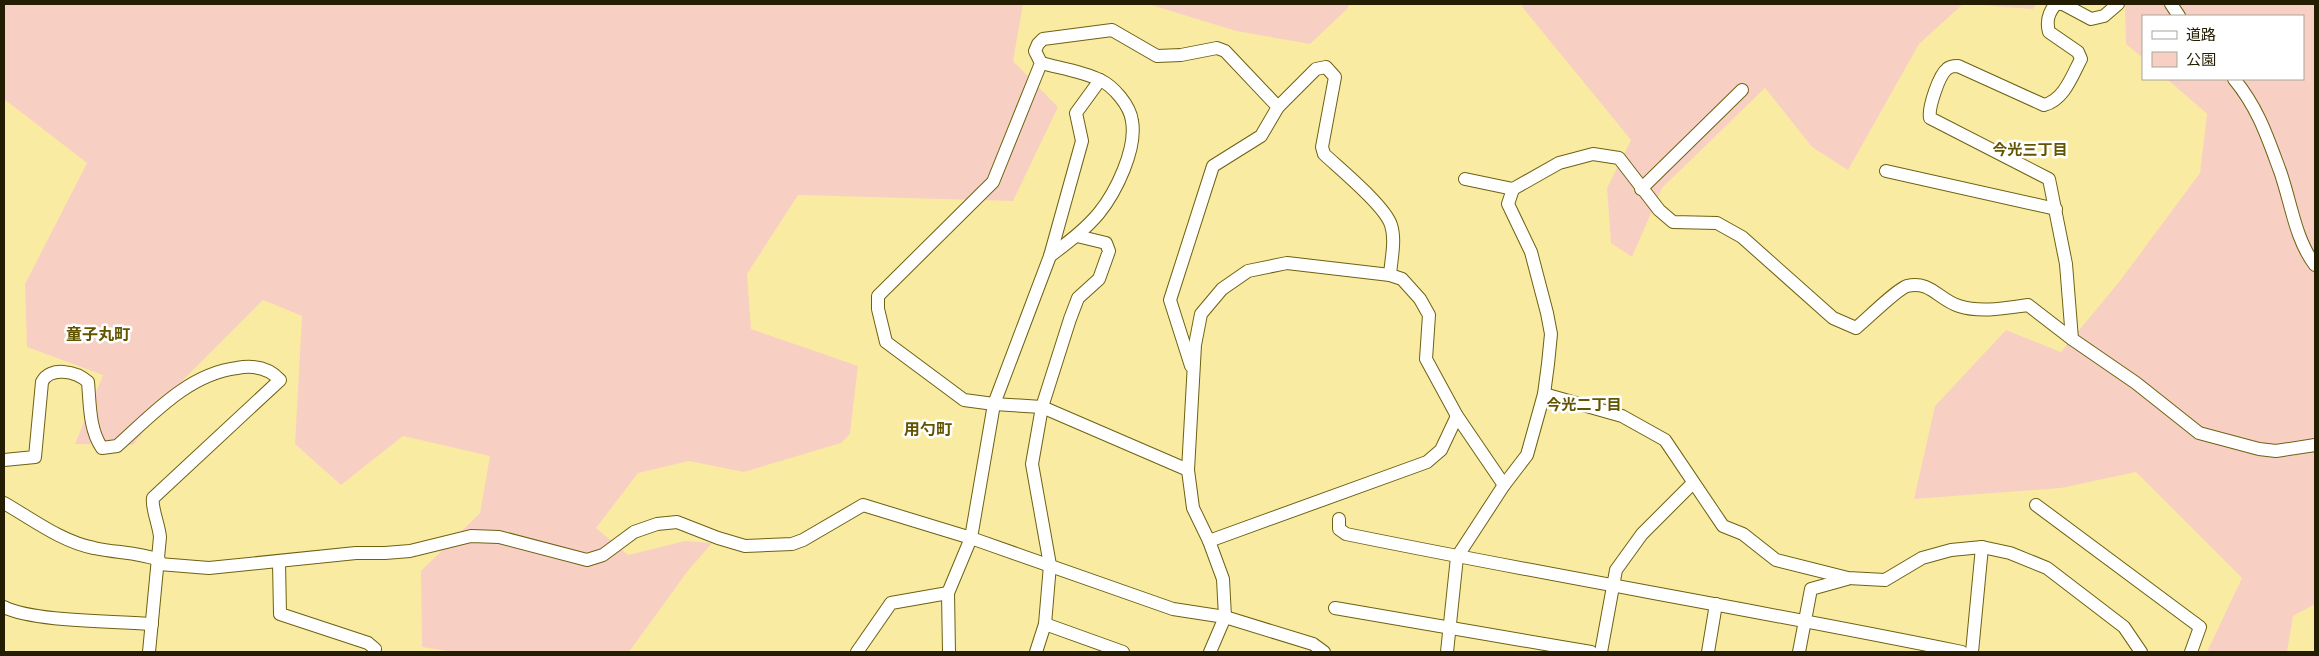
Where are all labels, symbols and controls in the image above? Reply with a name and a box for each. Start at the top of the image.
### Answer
legend [2142,15,2304,80]
text: 道路 [2186,26,2216,44]
text: 公園 [2186,51,2216,69]
district label: 今光三丁目 [1992,141,2068,159]
district label: 童子丸町 [66,325,130,344]
district label: 今光二丁目 [1546,396,1622,414]
district label: 用勺町 [904,420,952,439]

